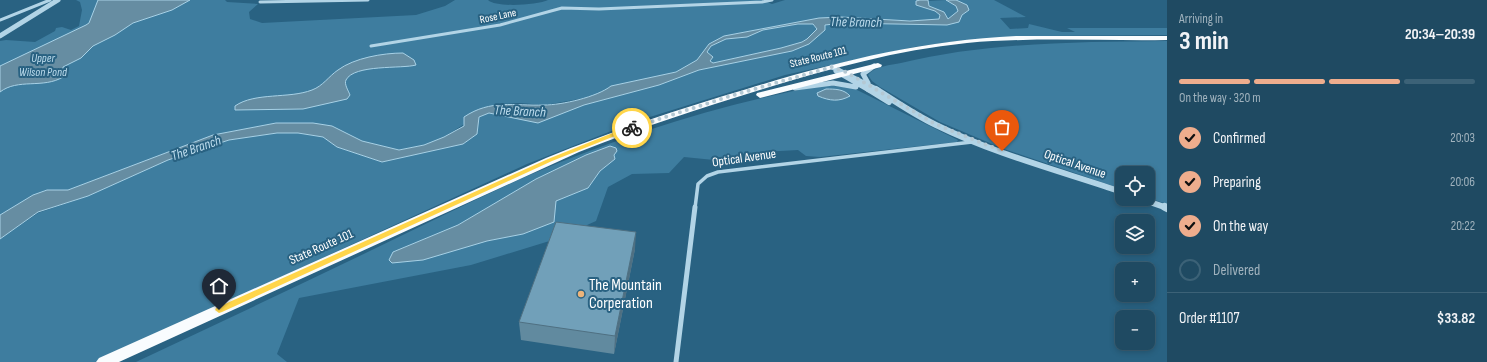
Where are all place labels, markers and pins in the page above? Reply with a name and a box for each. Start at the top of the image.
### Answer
pin [985,110,1019,151]
pin [202,269,236,310]
place label: The Mountain Corperation [589,276,662,313]
marker: The Mountain Corperation [576,289,586,299]

